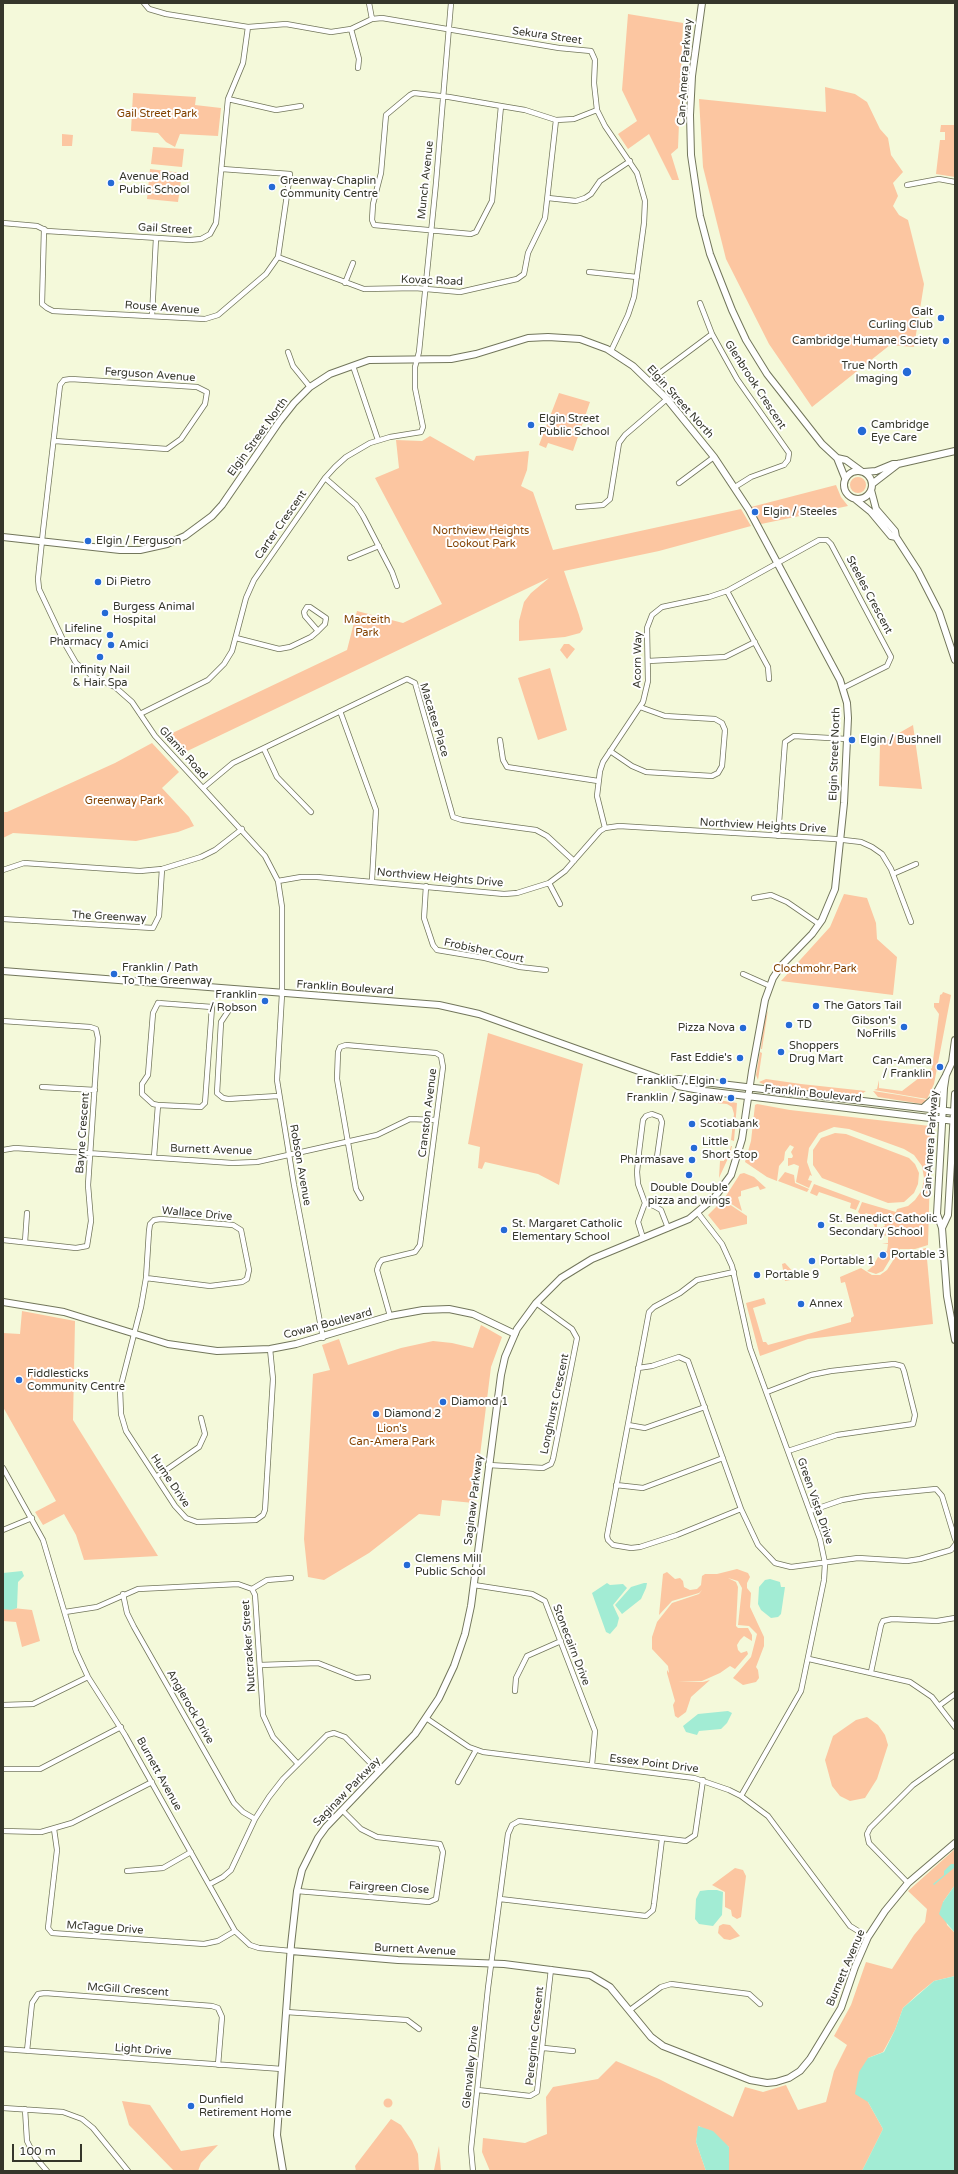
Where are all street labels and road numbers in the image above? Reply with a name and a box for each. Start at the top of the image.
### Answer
street label: Can-Amera Parkway [675,18,695,126]
street label: Sekura Street [511,25,583,47]
street label: Munch Avenue [415,140,437,220]
street label: Gail Street [138,221,192,237]
street label: Kovac Road [401,273,463,289]
street label: Rouse Avenue [124,299,200,317]
street label: Glenbrook Crescent [721,338,789,432]
street label: Elgin Street North [644,363,716,441]
street label: Ferguson Avenue [104,365,196,385]
street label: Elgin Street North [225,395,291,479]
street label: Carter Crescent [252,488,310,562]
street label: Steeles Crescent [843,554,895,636]
street label: Acorn Way [631,631,645,689]
street label: Macatee Place [417,682,451,758]
street label: Elgin Street North [827,707,843,801]
street label: Glamis Road [156,724,210,782]
street label: Northview Heights Drive [699,816,827,836]
street label: Northview Heights Drive [376,866,504,890]
street label: The Greenway [71,908,147,926]
street label: Frobisher Court [443,936,525,966]
street label: Franklin Boulevard [296,978,394,998]
street label: Cranston Avenue [416,1068,440,1158]
street label: Franklin Boulevard [764,1082,862,1106]
street label: Can-Amera Parkway [921,1090,941,1198]
street label: Bayne Crescent [74,1092,92,1174]
street label: Robson Avenue [286,1123,314,1207]
street label: Burnett Avenue [170,1142,252,1158]
street label: Wallace Drive [161,1204,233,1224]
street label: Cowan Boulevard [282,1306,374,1342]
street label: Longhurst Crescent [538,1353,572,1455]
street label: Hume Drive [147,1452,193,1510]
street label: Saginaw Parkway [462,1454,486,1546]
street label: Green Vista Drive [794,1456,836,1546]
street label: Nutcracker Street [239,1600,259,1692]
street label: Stonecairn Drive [549,1603,593,1687]
street label: Anglerock Drive [163,1668,217,1746]
street label: Burnett Avenue [133,1735,185,1813]
street label: Essex Point Drive [609,1752,699,1776]
street label: Saginaw Parkway [311,1755,383,1829]
street label: Fairgreen Close [349,1879,429,1897]
street label: McTague Drive [66,1919,144,1937]
street label: Burnett Avenue [824,1928,868,2008]
street label: Burnett Avenue [374,1941,456,1959]
street label: McGill Crescent [87,1981,169,1999]
street label: Peregrine Crescent [523,1986,547,2086]
street label: Glenvalley Drive [460,2025,482,2109]
street label: Light Drive [114,2041,172,2059]

